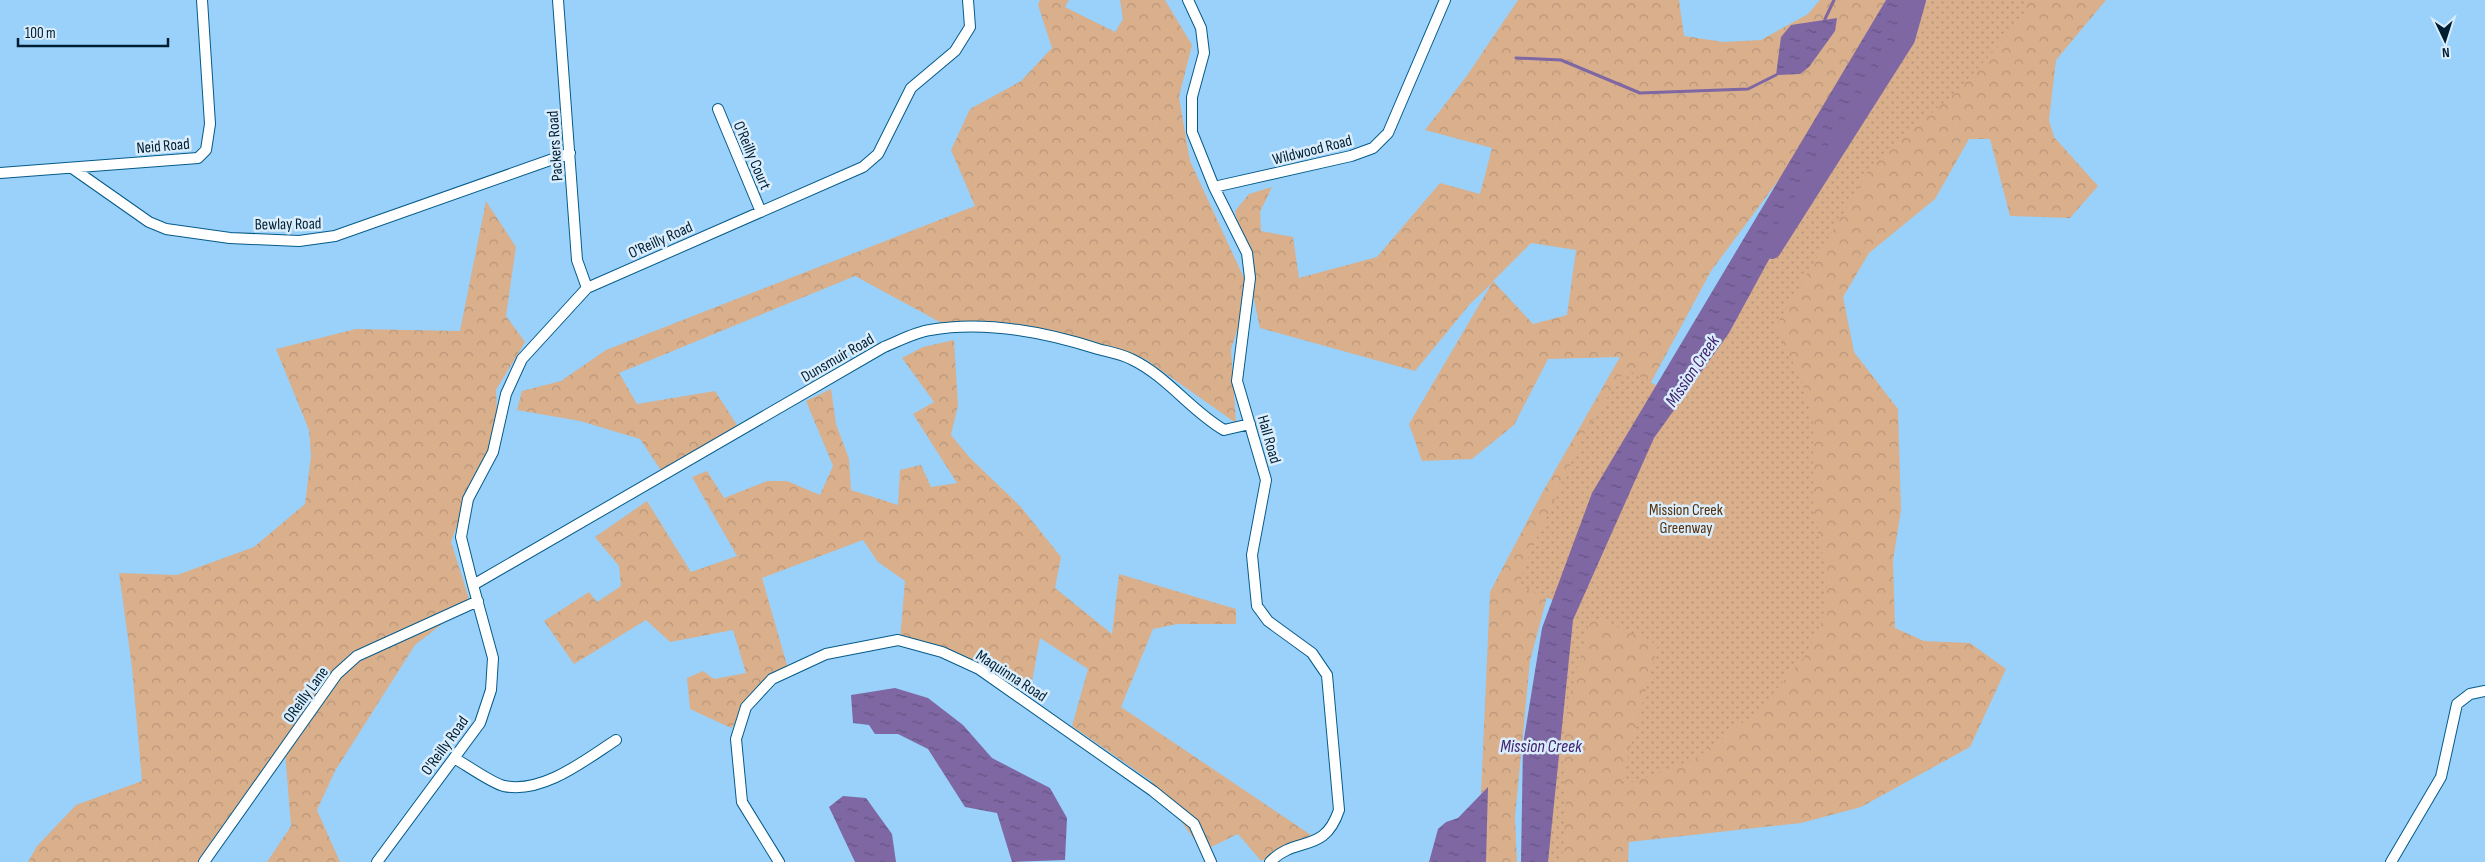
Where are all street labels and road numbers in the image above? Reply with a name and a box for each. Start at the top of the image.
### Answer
street label: Packers Road [544,110,567,182]
street label: O'Reilly Court [729,119,775,193]
street label: Wildwood Road [1271,131,1354,169]
street label: Neid Road [136,135,191,158]
street label: Bewlay Road [254,214,322,235]
street label: O'Reilly Road [626,218,696,263]
street label: Dunsmuir Road [798,330,878,387]
street label: Hall Road [1253,413,1285,466]
street label: Maquinna Road [972,646,1050,706]
street label: OReilly Lane [280,663,333,727]
street label: O'Reilly Road [417,713,473,779]

